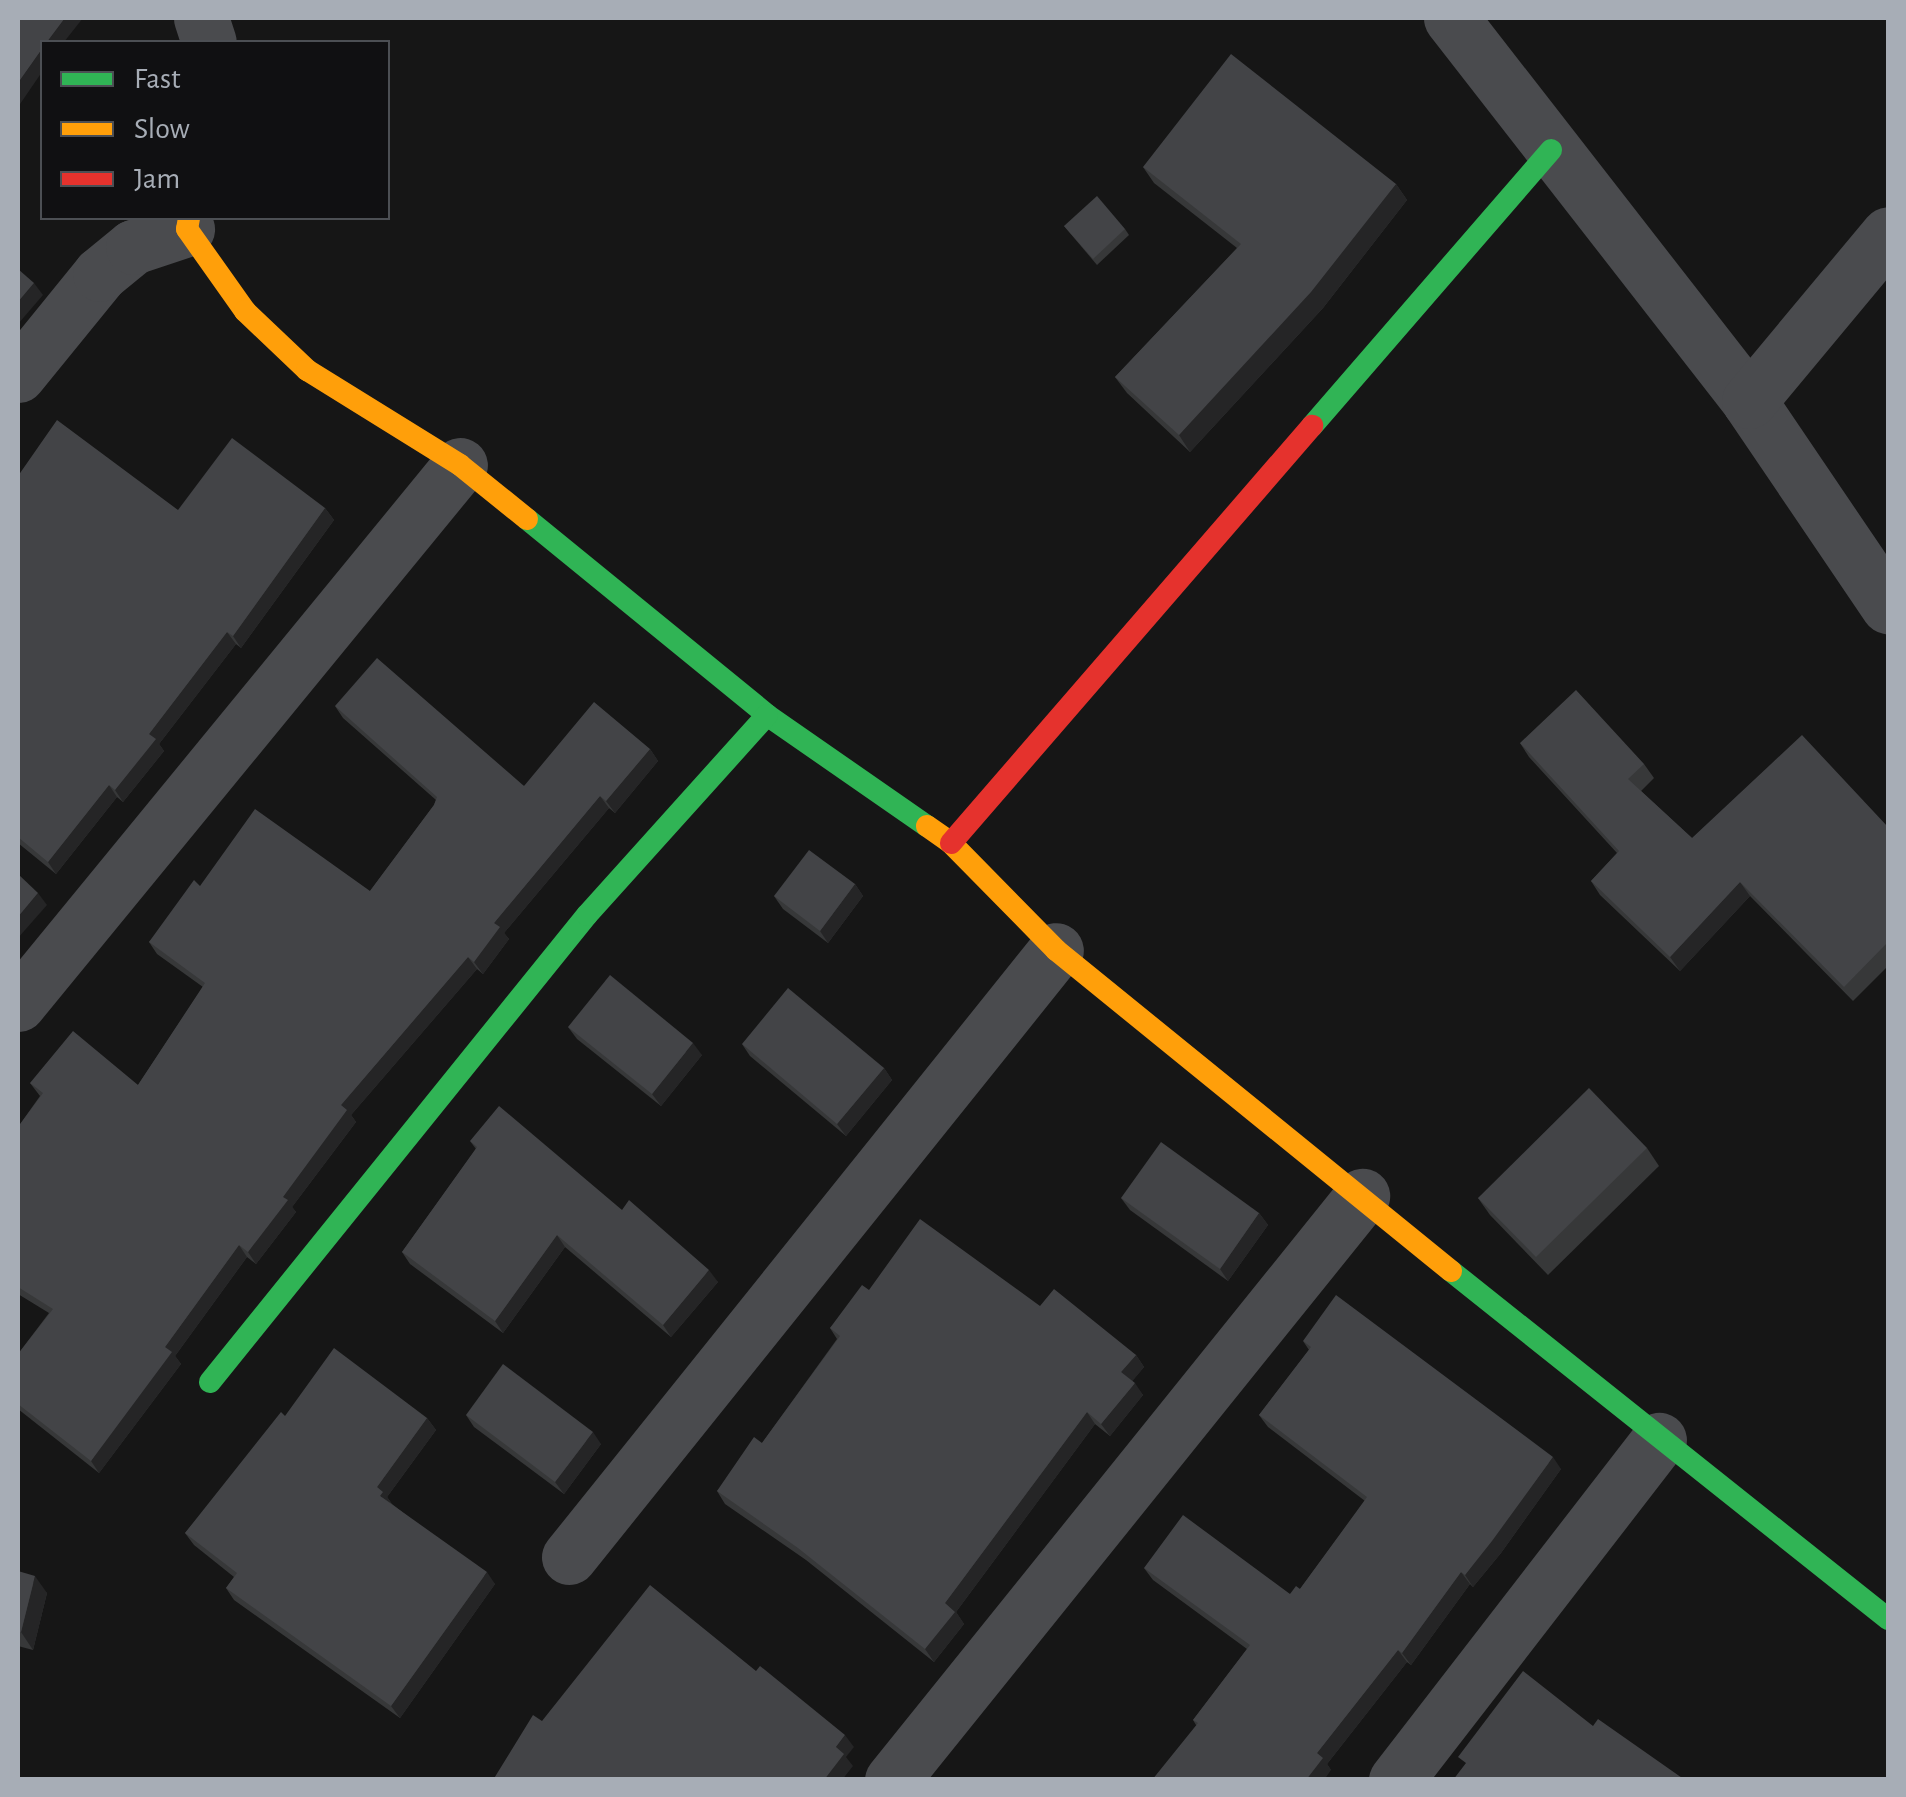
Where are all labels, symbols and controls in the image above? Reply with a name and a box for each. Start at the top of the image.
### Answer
legend [40,40,390,220]
text: Fast [134,64,181,94]
text: Slow [134,114,190,144]
text: Jam [134,164,180,194]

